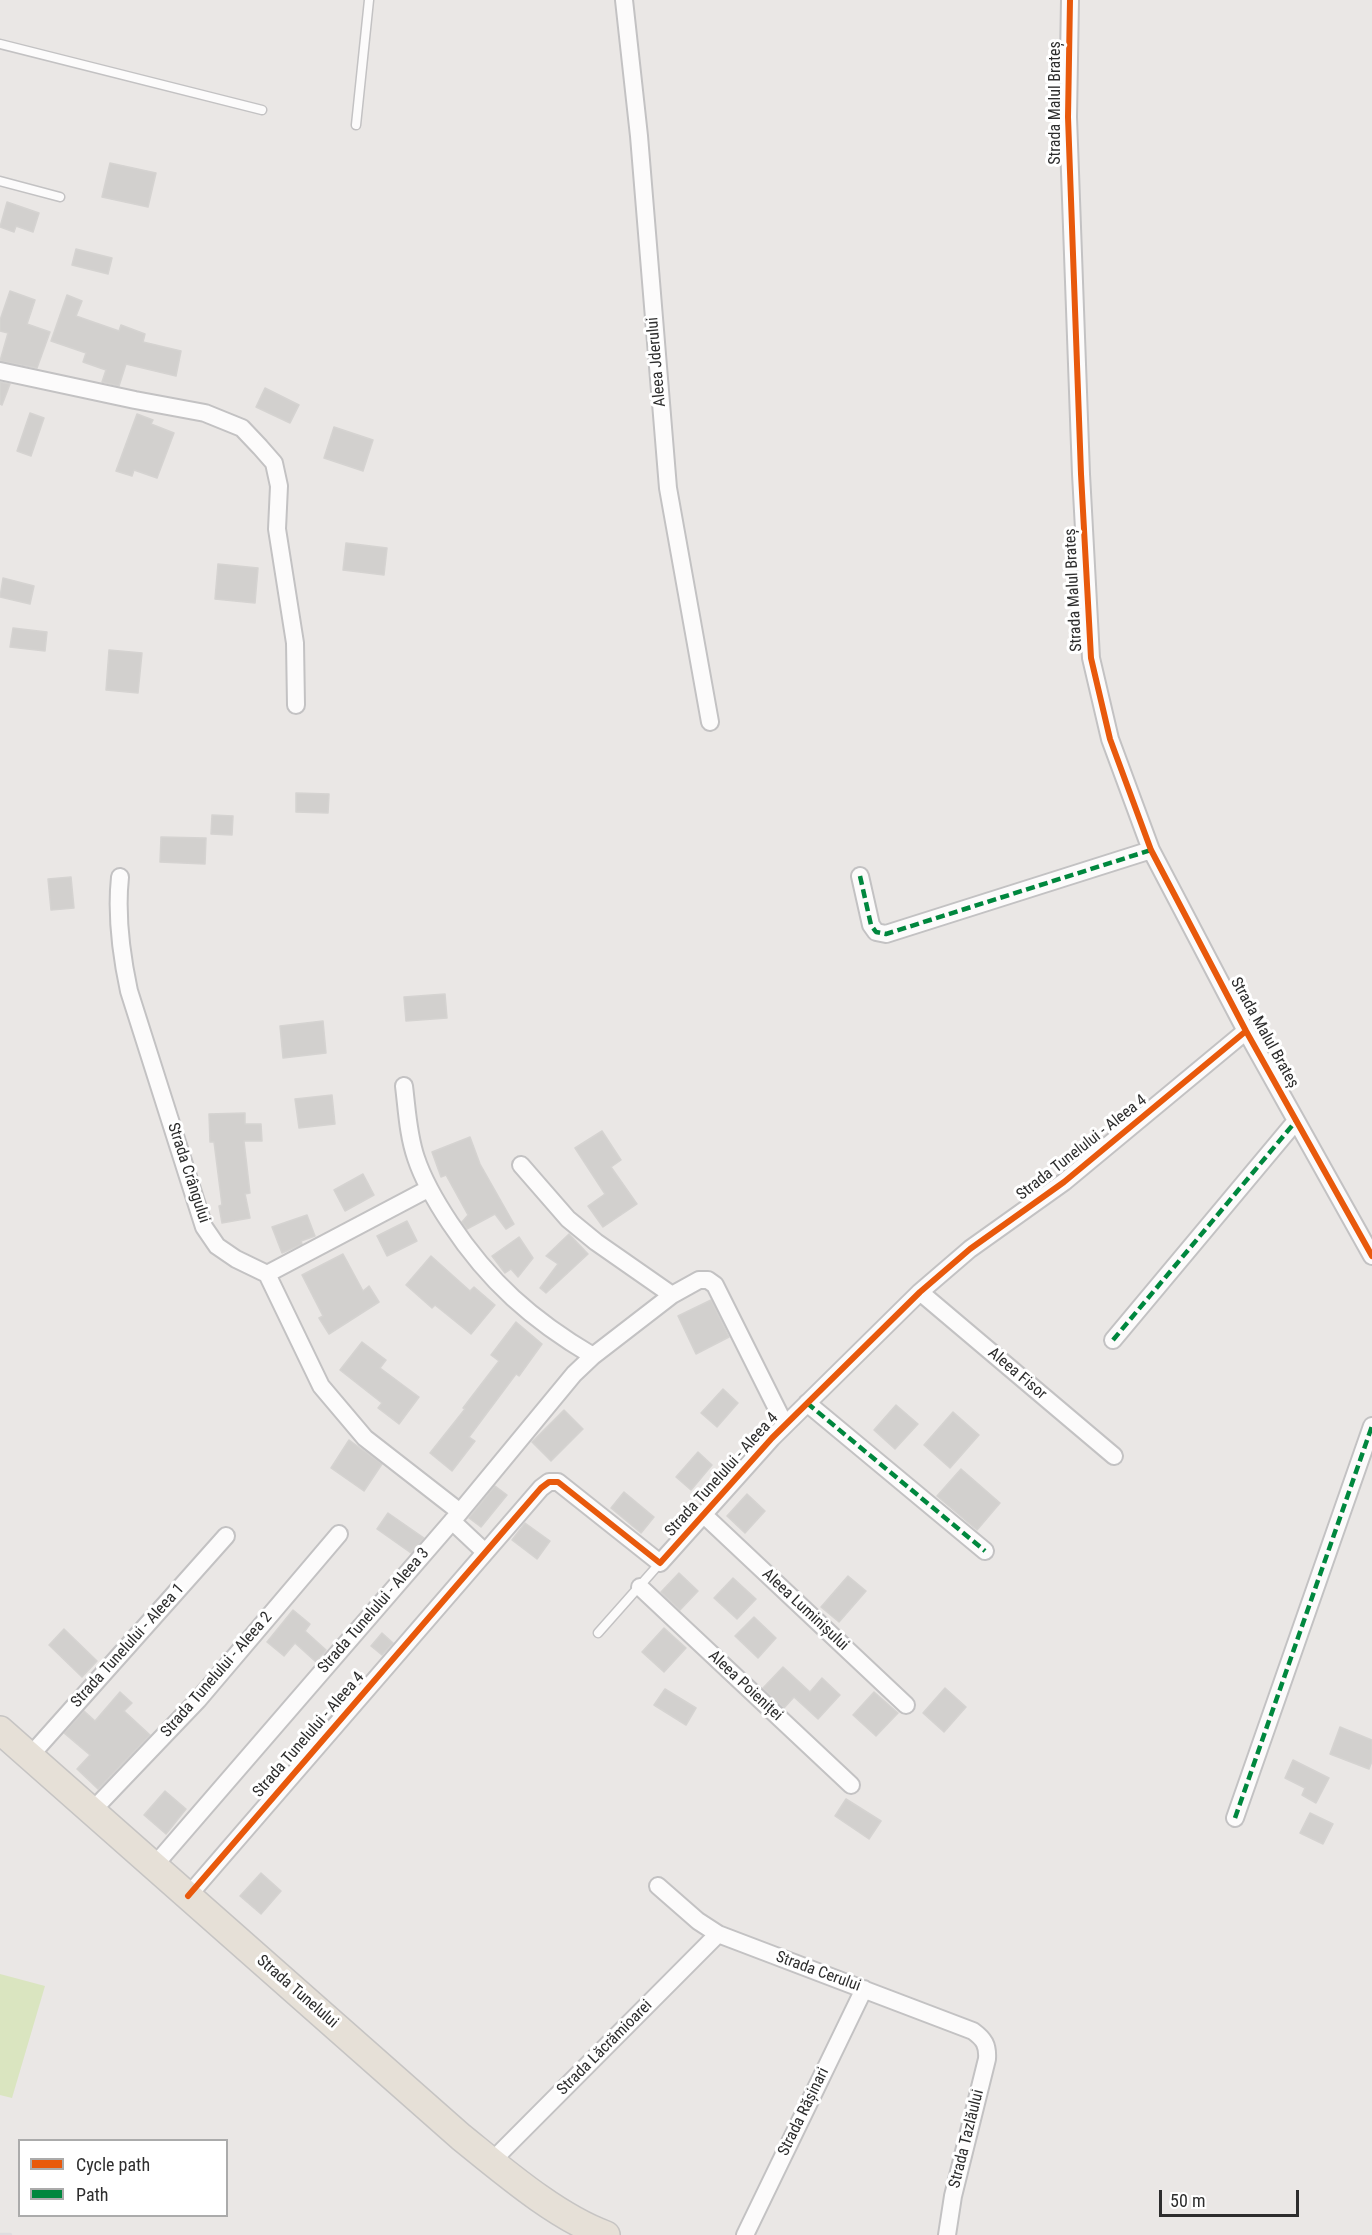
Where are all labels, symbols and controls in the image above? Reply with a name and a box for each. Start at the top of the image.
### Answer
street label: Strada Malul Brateș [1046,41,1066,165]
street label: Aleea Jderului [644,316,670,408]
street label: Strada Malul Brateș [1061,528,1087,652]
street label: Strada Malul Brateș [1226,974,1302,1092]
street label: Strada Tunelului - Aleea 4 [1013,1091,1151,1205]
street label: Strada Crângului [163,1120,213,1226]
street label: Aleea Fisor [984,1344,1050,1404]
street label: Strada Tunelului - Aleea 4 [661,1409,783,1541]
street label: Strada Tunelului - Aleea 3 [314,1544,434,1678]
street label: Aleea Luminișului [758,1565,852,1655]
street label: Strada Tunelului - Aleea 1 [67,1580,189,1712]
street label: Strada Tunelului - Aleea 2 [157,1608,277,1742]
street label: Aleea Poieniței [704,1647,786,1725]
street label: Strada Tunelului - Aleea 4 [249,1668,369,1802]
street label: Strada Cerului [773,1948,863,1996]
street label: Strada Tunelului [252,1951,342,2033]
street label: Strada Lăcrămioarei [553,1996,657,2100]
street label: Strada Rășinari [774,2065,834,2159]
street label: Strada Tazlăului [945,2088,989,2190]
legend [18,2139,228,2217]
text: Cycle path [76,2154,150,2175]
scale bar [1162,2178,1302,2216]
text: Path [76,2184,109,2205]
text: 50 m [1170,2190,1205,2211]

